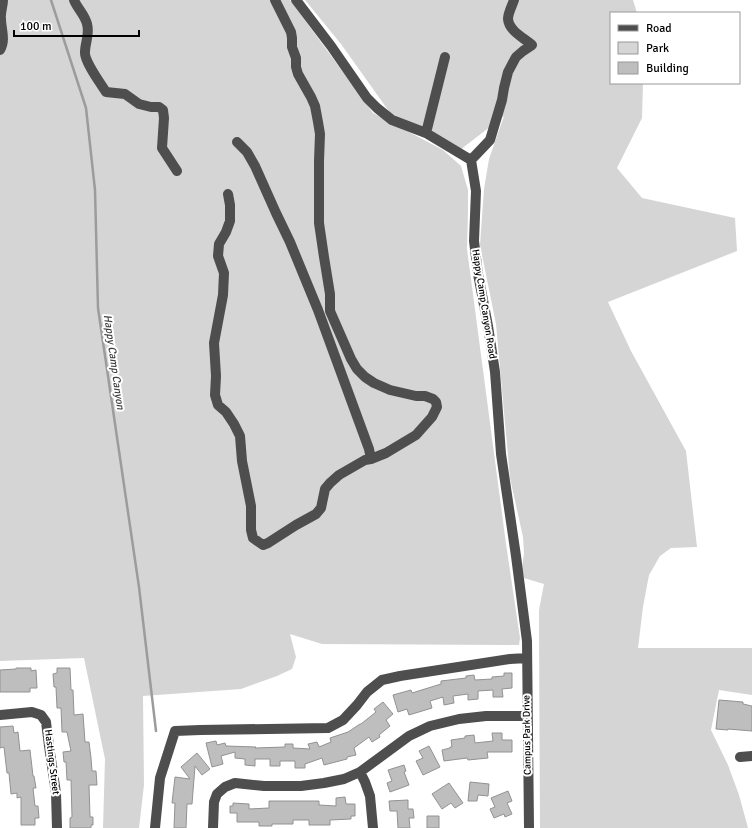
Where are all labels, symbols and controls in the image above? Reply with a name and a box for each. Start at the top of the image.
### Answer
scale bar [14,12,139,38]
legend [610,12,740,84]
text: 100 m [20,19,52,34]
text: Road [646,21,672,36]
text: Park [646,41,669,56]
text: Building [646,61,689,76]
street label: Happy Camp Canyon Road [469,248,499,360]
water label: Happy Camp Canyon [101,314,127,411]
street label: Campus Park Drive [520,695,534,775]
street label: Hastings Street [42,729,62,796]

